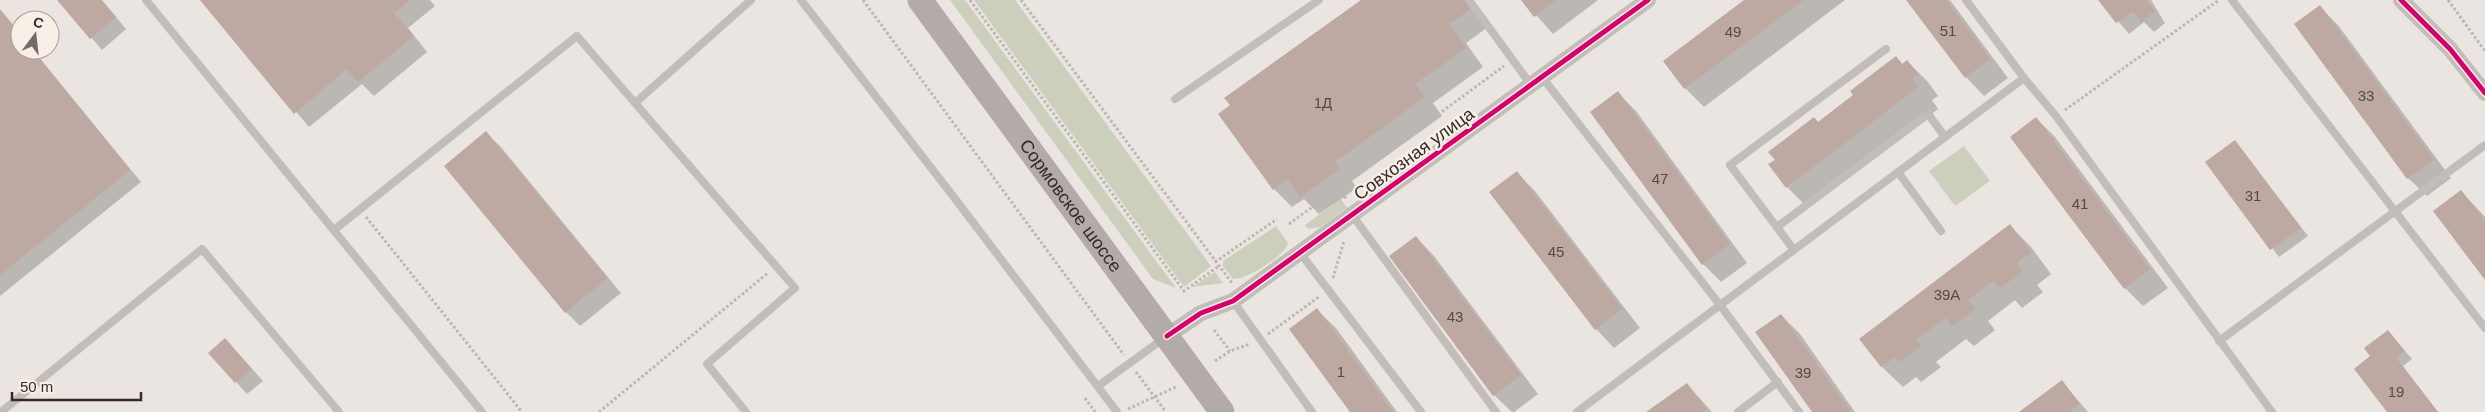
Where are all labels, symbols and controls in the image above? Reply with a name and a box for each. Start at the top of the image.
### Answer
north arrow [10,10,60,60]
text: С [31,13,45,31]
house number: 51 [1940,22,1956,39]
house number: 49 [1725,23,1741,40]
house number: 33 [2358,87,2374,104]
house number: 1Д [1314,94,1332,111]
street label: Совхозная улица [1350,103,1479,204]
street label: Сормовское шоссе [1016,135,1126,276]
house number: 47 [1652,170,1668,187]
house number: 31 [2245,187,2261,204]
house number: 41 [2072,195,2088,212]
house number: 45 [1548,243,1564,260]
house number: 39А [1934,286,1960,303]
house number: 43 [1447,308,1463,325]
house number: 1 [1337,363,1345,380]
house number: 39 [1795,364,1811,381]
scale bar [12,370,141,402]
text: 50 m [20,378,53,395]
house number: 19 [2388,383,2404,400]

